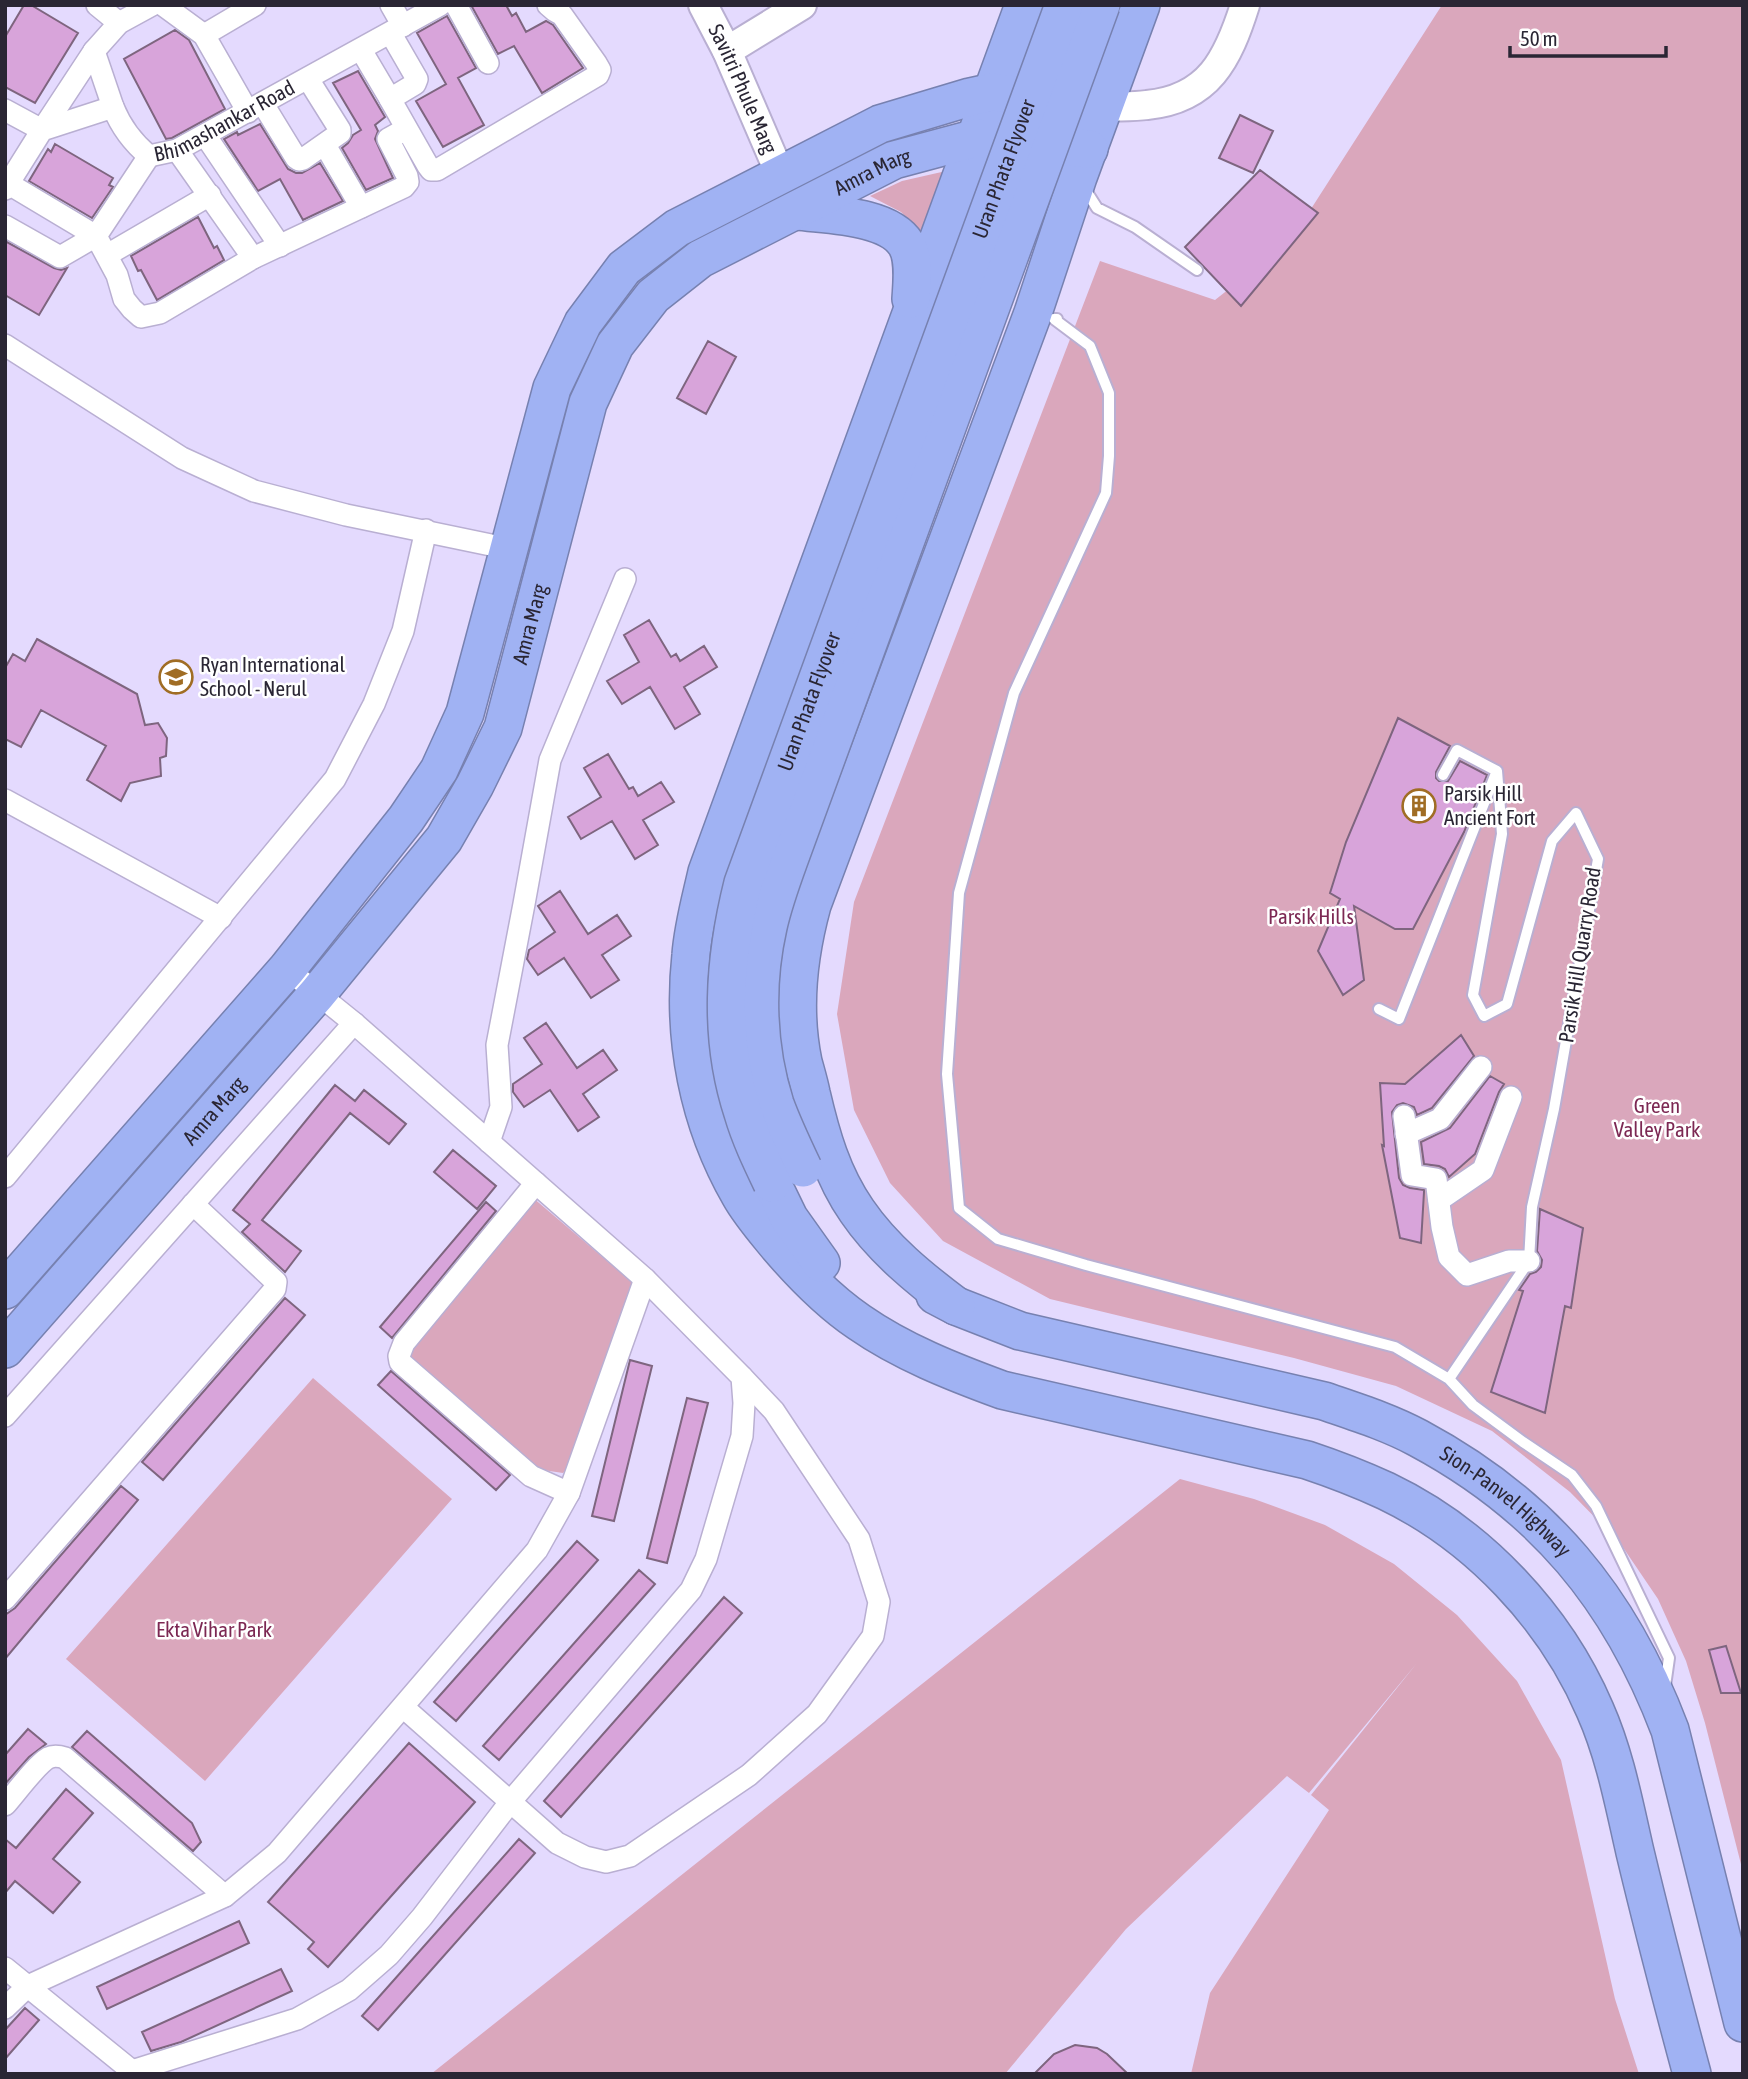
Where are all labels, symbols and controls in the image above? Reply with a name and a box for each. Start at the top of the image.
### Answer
scale bar [1510,14,1666,58]
street label: Savitri Phule Marg [704,20,783,157]
text: 50 m [1520,26,1558,50]
street label: Bhimashankar Road [152,75,298,166]
street label: Uran Phata Flyover [967,95,1040,242]
street label: Amra Marg [830,143,913,200]
street label: Amra Marg [507,581,551,667]
street label: Uran Phata Flyover [772,628,845,774]
place label: Ryan International School - Nerul [200,652,346,700]
school or university icon: Ryan International School - Nerul [157,658,195,696]
place label: Parsik Hill Ancient Fort [1444,781,1536,829]
building icon: Parsik Hill Ancient Fort [1400,787,1438,825]
street label: Parsik Hill Quarry Road [1553,865,1605,1044]
park label: Parsik Hills [1268,904,1354,928]
street label: Amra Marg [177,1071,250,1149]
park label: Green Valley Park [1614,1093,1700,1141]
street label: Sion-Panvel Highway [1436,1440,1577,1561]
park label: Ekta Vihar Park [156,1617,272,1641]

